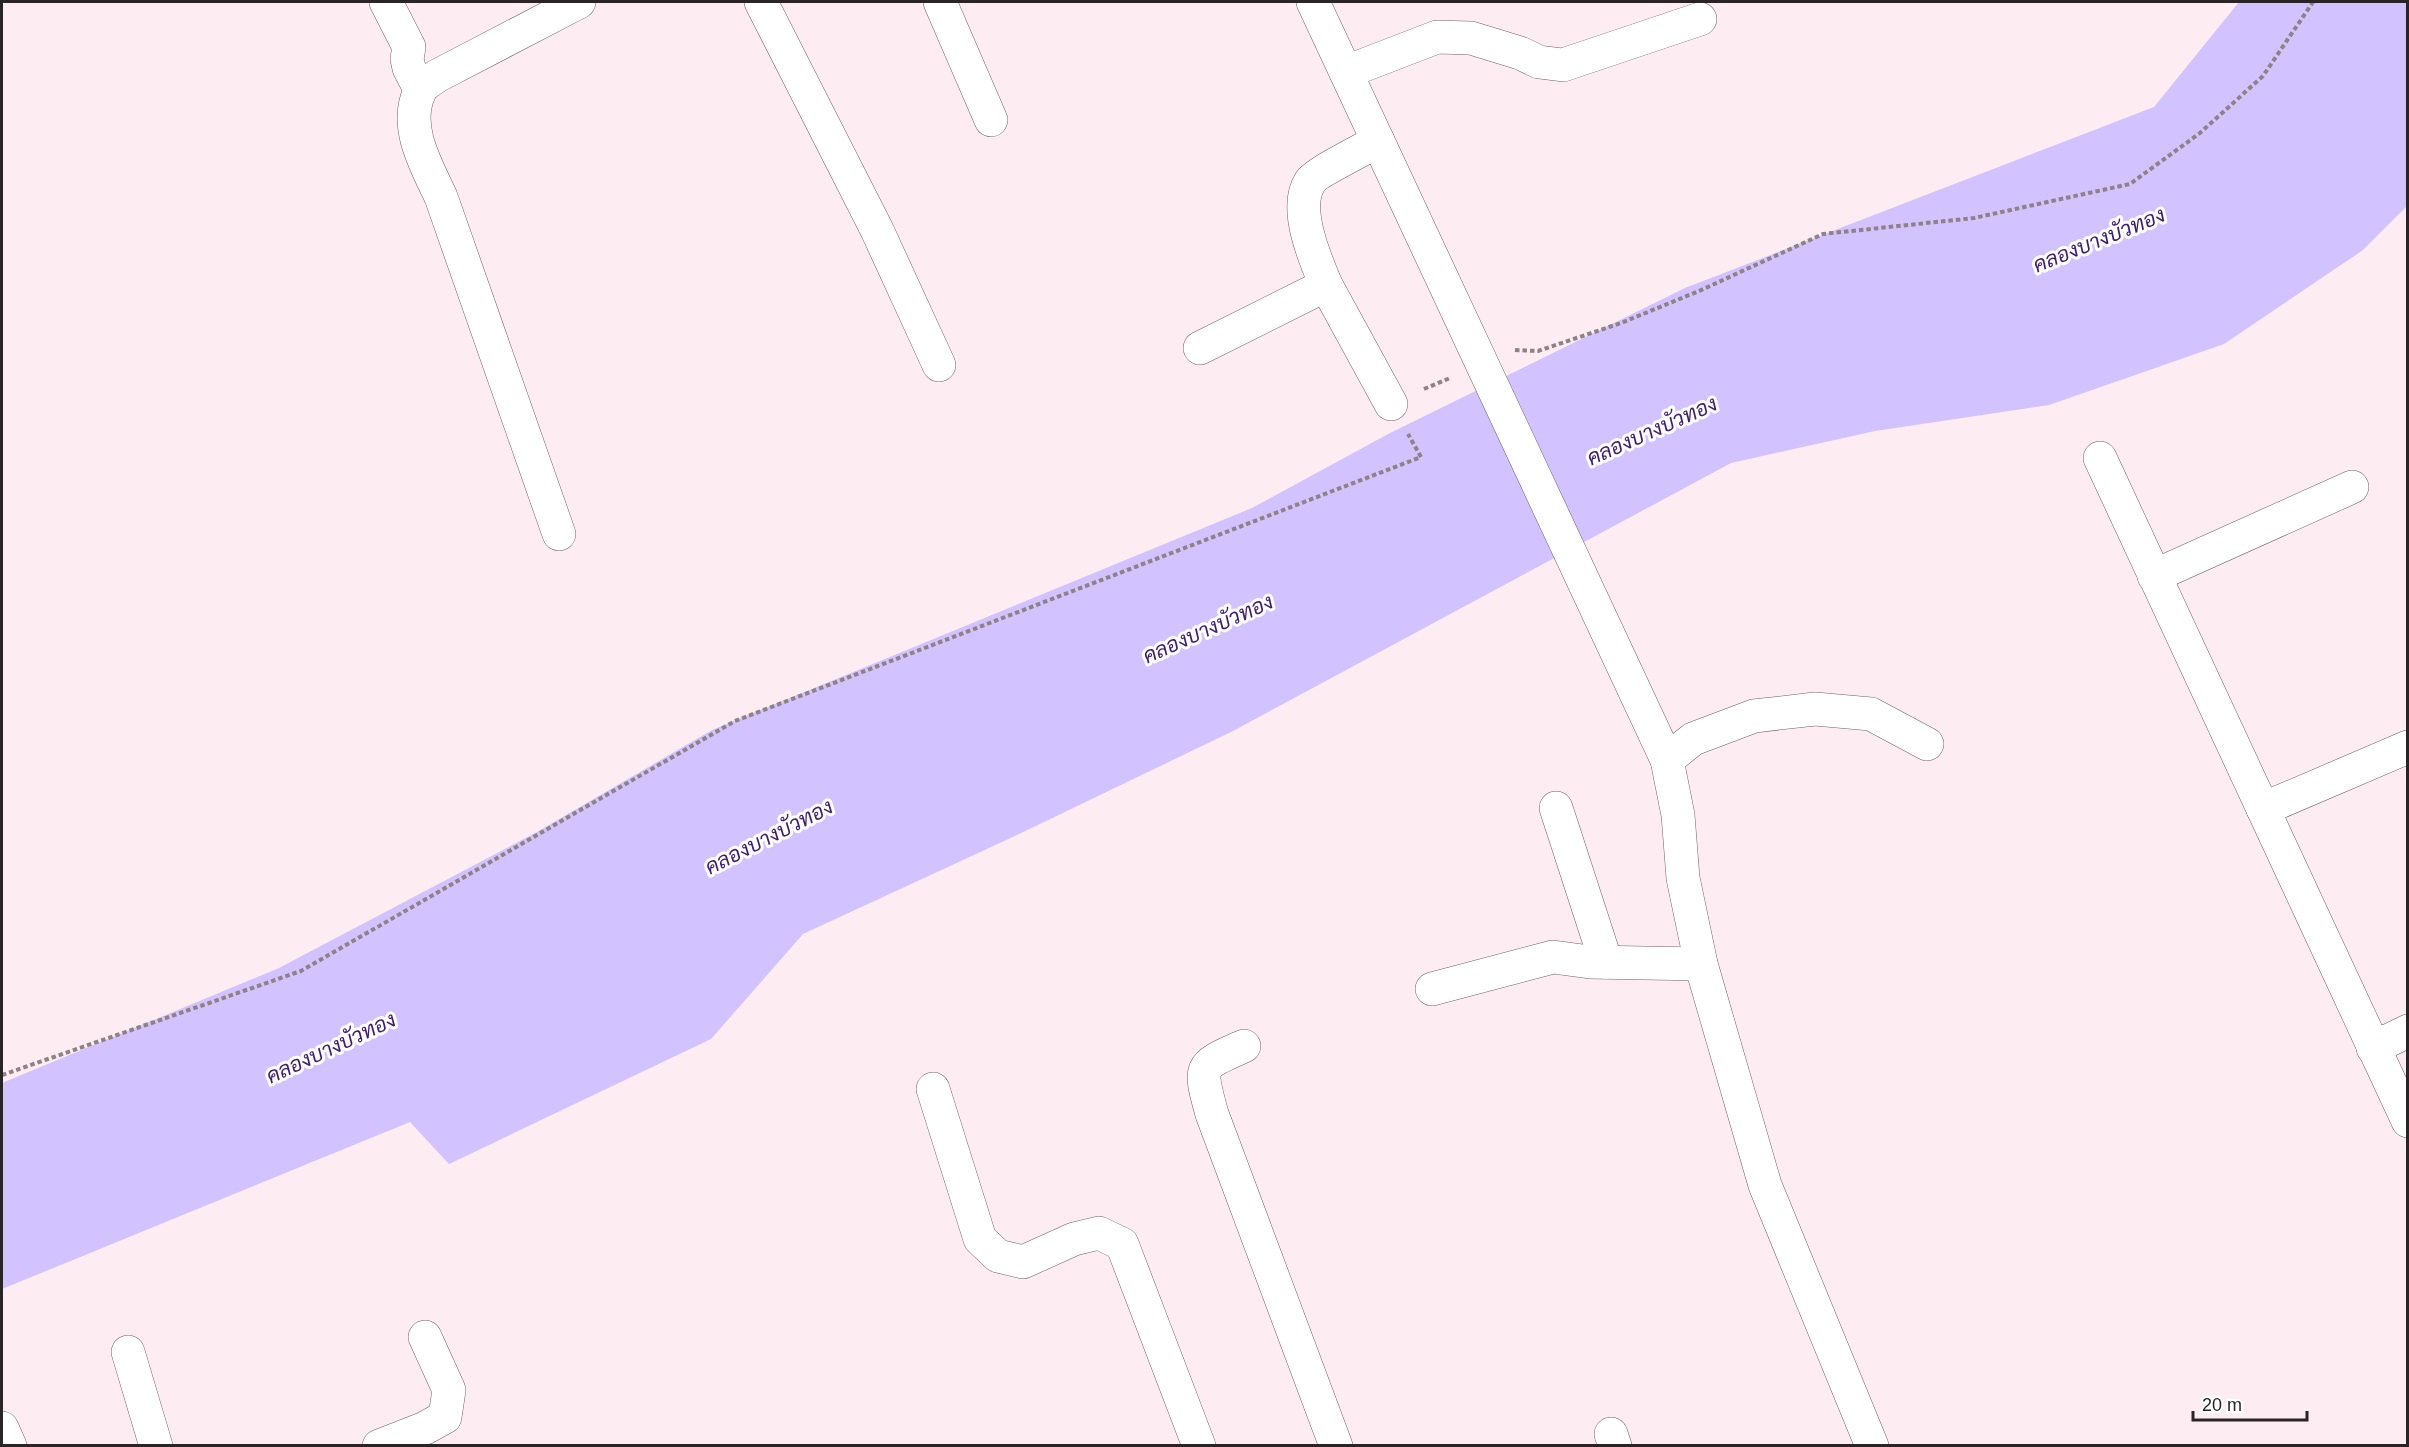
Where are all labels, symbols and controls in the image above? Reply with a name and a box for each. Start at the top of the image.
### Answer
water label: คลองบางบัวทอง [2030,203,2168,276]
water label: คลองบางบัวทอง [1583,392,1720,470]
water label: คลองบางบัวทอง [1139,590,1276,668]
water label: คลองบางบัวทอง [701,795,836,879]
water label: คลองบางบัวทอง [263,1008,399,1088]
scale bar [2193,1384,2307,1422]
text: 20 m [2202,1395,2242,1415]

